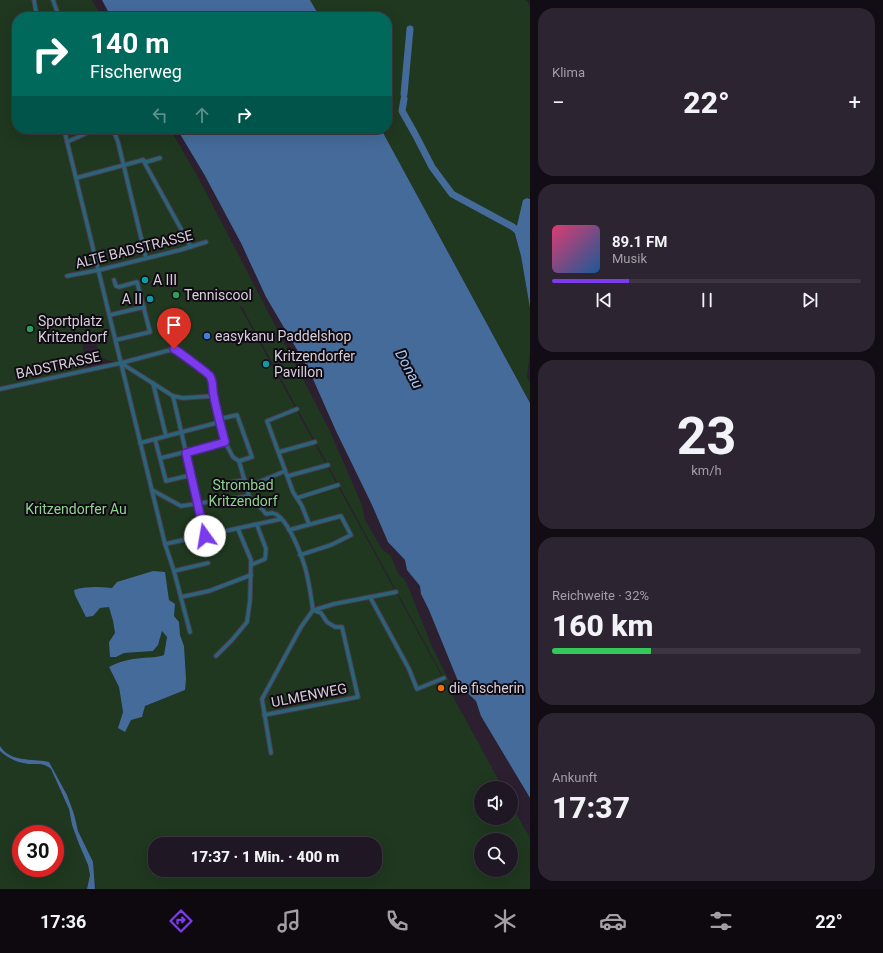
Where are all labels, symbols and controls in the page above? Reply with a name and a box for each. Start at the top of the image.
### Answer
text: 140 m [90,27,169,60]
icon: right [24,28,76,80]
text: Fischerweg [90,61,182,82]
text: Klima [552,65,585,80]
text: 22° [683,85,730,120]
text: − [552,90,565,115]
text: + [849,90,861,115]
icon: left [149,104,171,126]
icon: ahead [191,104,213,126]
icon: right [233,104,255,126]
street label: ALTE BADSTRASSE [74,227,194,271]
text: 89.1 FM [612,233,667,251]
text: Musik [612,251,647,266]
place label: A III [153,272,177,288]
marker: A III [140,275,150,285]
place label: Tenniscool [184,287,252,303]
icon: previous [593,289,615,311]
icon: pause [696,289,718,311]
icon: next [799,289,821,311]
marker: Tenniscool [171,290,181,300]
place label: A II [122,291,142,307]
marker: A II [145,294,155,304]
pin [157,308,191,349]
place label: Sportplatz Kritzendorf [38,313,107,345]
icon: arrive [163,314,185,336]
marker: Sportplatz Kritzendorf [25,324,35,334]
place label: easykanu Paddelshop [215,328,351,344]
marker: easykanu Paddelshop [202,331,212,341]
water label: Donau [391,346,427,392]
street label: BADSTRASSE [14,348,102,382]
place label: Kritzendorfer Pavillon [274,348,355,380]
marker: Kritzendorfer Pavillon [261,359,271,369]
text: 23 [677,406,736,467]
text: km/h [691,463,722,478]
park label: Strombad Kritzendorf [208,477,278,509]
park label: Kritzendorfer Au [25,501,127,517]
position arrow [184,515,226,557]
text: Reichweite · 32% [552,588,649,603]
text: 160 km [552,608,654,643]
street label: ULMENWEG [270,680,348,710]
place label: die fischerin [449,680,525,696]
marker: die fischerin [436,683,446,693]
text: Ankunft [552,770,597,785]
map controls [474,781,518,877]
button: sound [474,781,518,825]
text: 17:37 [552,790,630,825]
speed limit sign: 30 [12,825,64,877]
button: search [474,833,518,877]
text: 17:37 · 1 Min. · 400 m [191,848,339,866]
icon: directions [167,907,195,935]
icon: music [275,907,303,935]
icon: phone [383,907,411,935]
icon: climate [491,907,519,935]
icon: car [599,907,627,935]
icon: filters [707,907,735,935]
text: 17:36 [40,911,86,932]
text: 22° [815,911,843,932]

